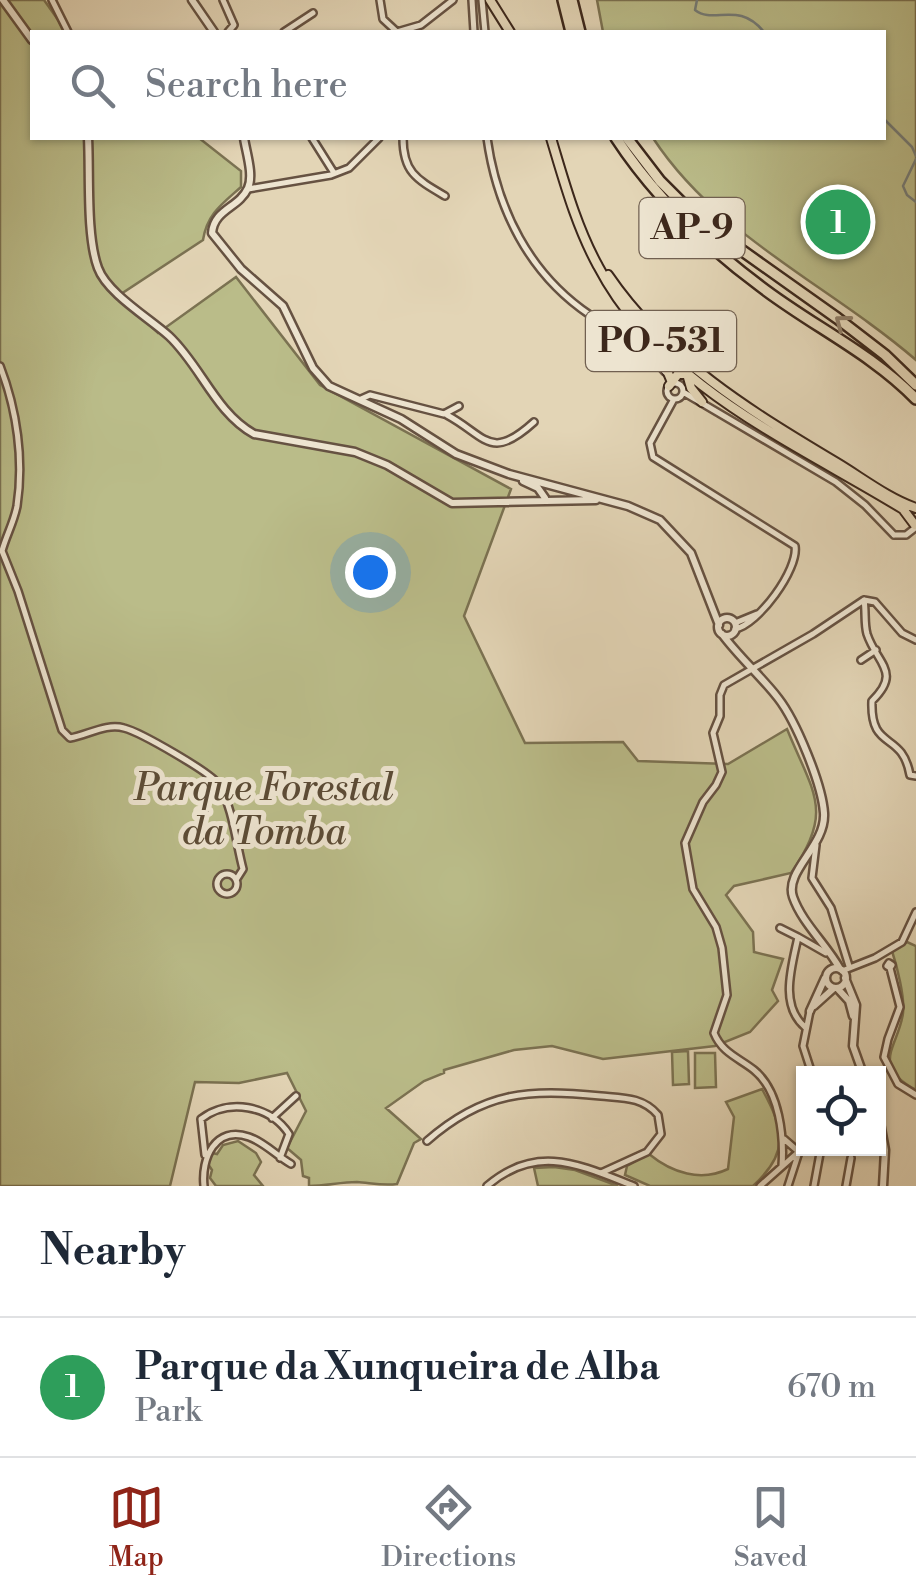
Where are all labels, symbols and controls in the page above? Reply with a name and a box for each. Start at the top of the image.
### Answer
search box [30,30,886,140]
icon: search [65,58,120,113]
text: Search here [145,62,348,109]
pin: 1 [806,184,870,260]
road number: AP-9 [640,198,744,258]
road number: PO-531 [586,311,736,371]
one-way arrow [835,317,853,334]
your location [345,547,396,598]
park label: Parque Forestal da Tomba [133,765,394,856]
map controls [796,1066,886,1156]
button: locate [796,1066,886,1156]
text: Nearby [40,1225,185,1278]
text: Parque da Xunqueira de Alba [135,1344,660,1391]
text: 1 [65,1367,80,1407]
text: 670 m [787,1367,876,1407]
text: Park [135,1391,202,1431]
tab: Map [109,1480,164,1575]
tab: Directions [381,1480,516,1575]
tab: Saved [734,1480,807,1575]

